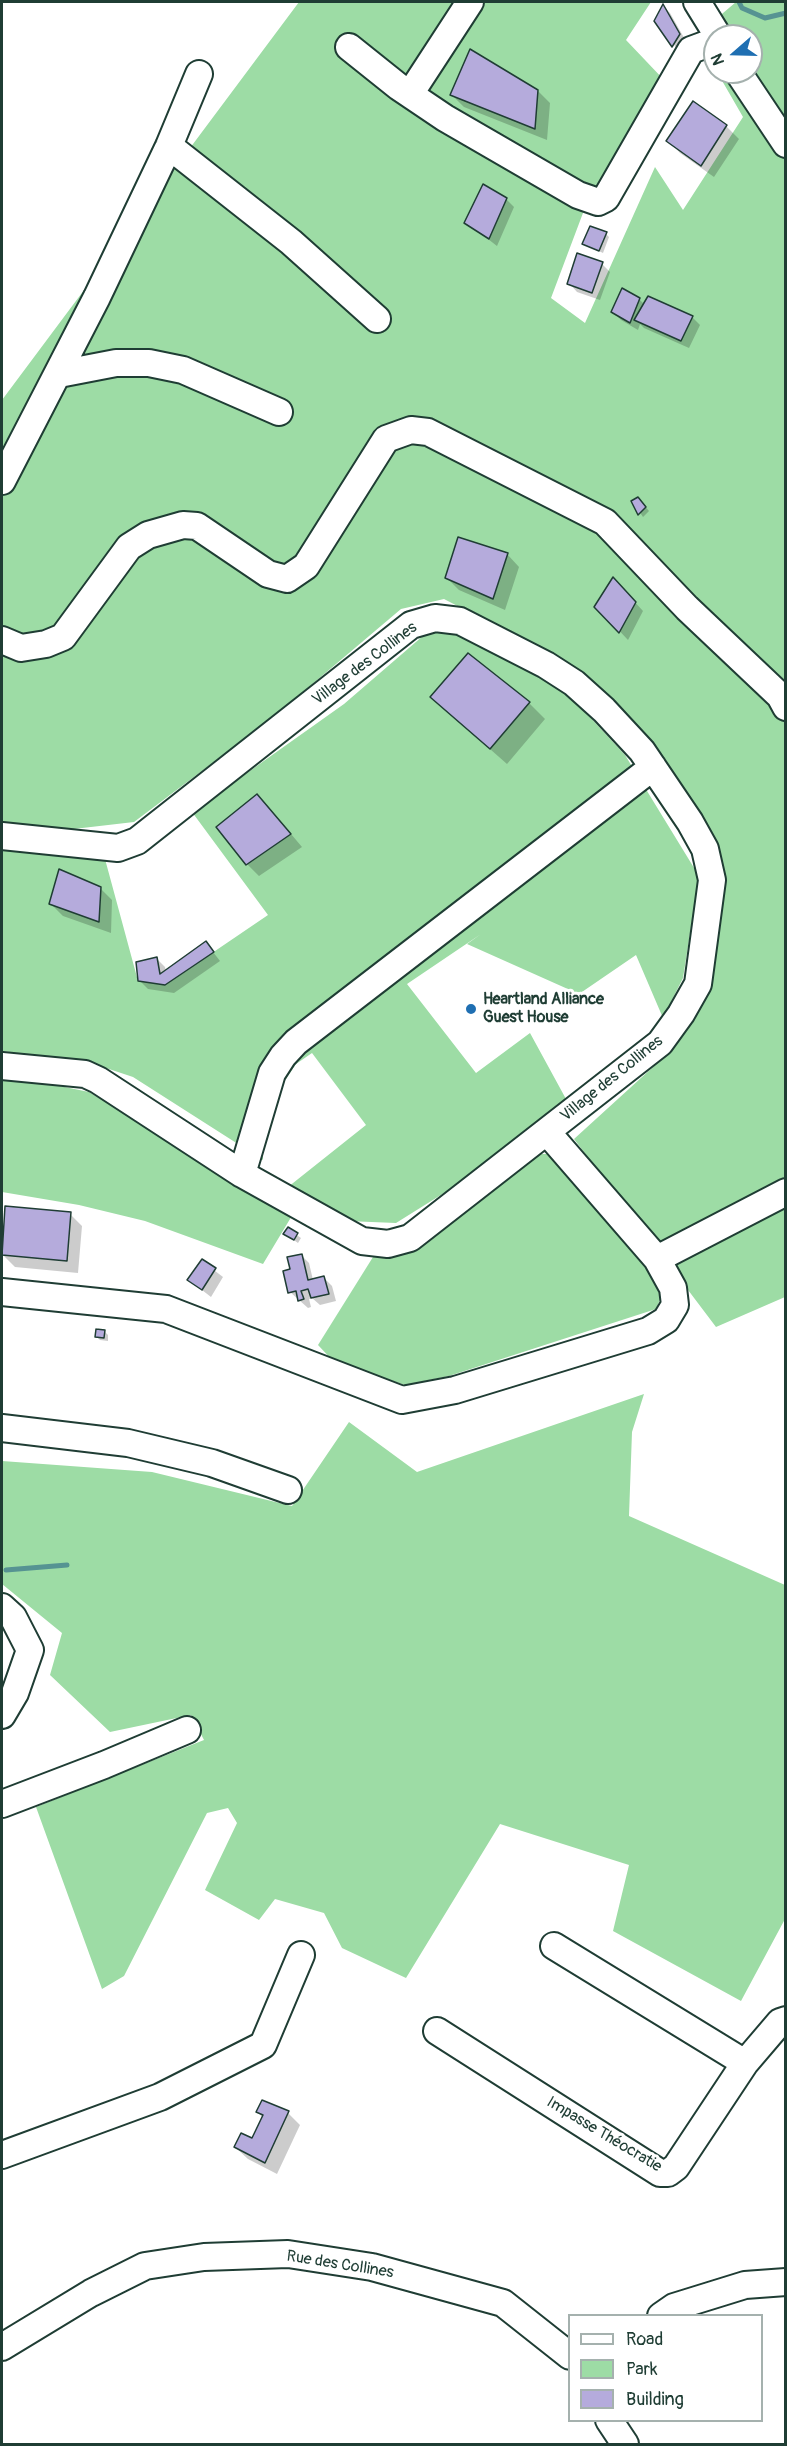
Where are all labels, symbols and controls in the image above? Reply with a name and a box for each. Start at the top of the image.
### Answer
north arrow [703,24,763,84]
text: N [707,51,729,68]
street label: Village des Collines [309,618,421,710]
place label: Heartland Alliance Guest House [483,990,604,1028]
marker: Heartland Alliance Guest House [464,1002,478,1016]
street label: Village des Collines [557,1032,667,1126]
street label: Impasse Théocratie [543,2093,665,2177]
street label: Rue des Collines [285,2247,395,2283]
legend [568,2314,763,2422]
text: Road [626,2328,663,2351]
text: Park [626,2358,658,2381]
text: Building [626,2388,684,2411]

